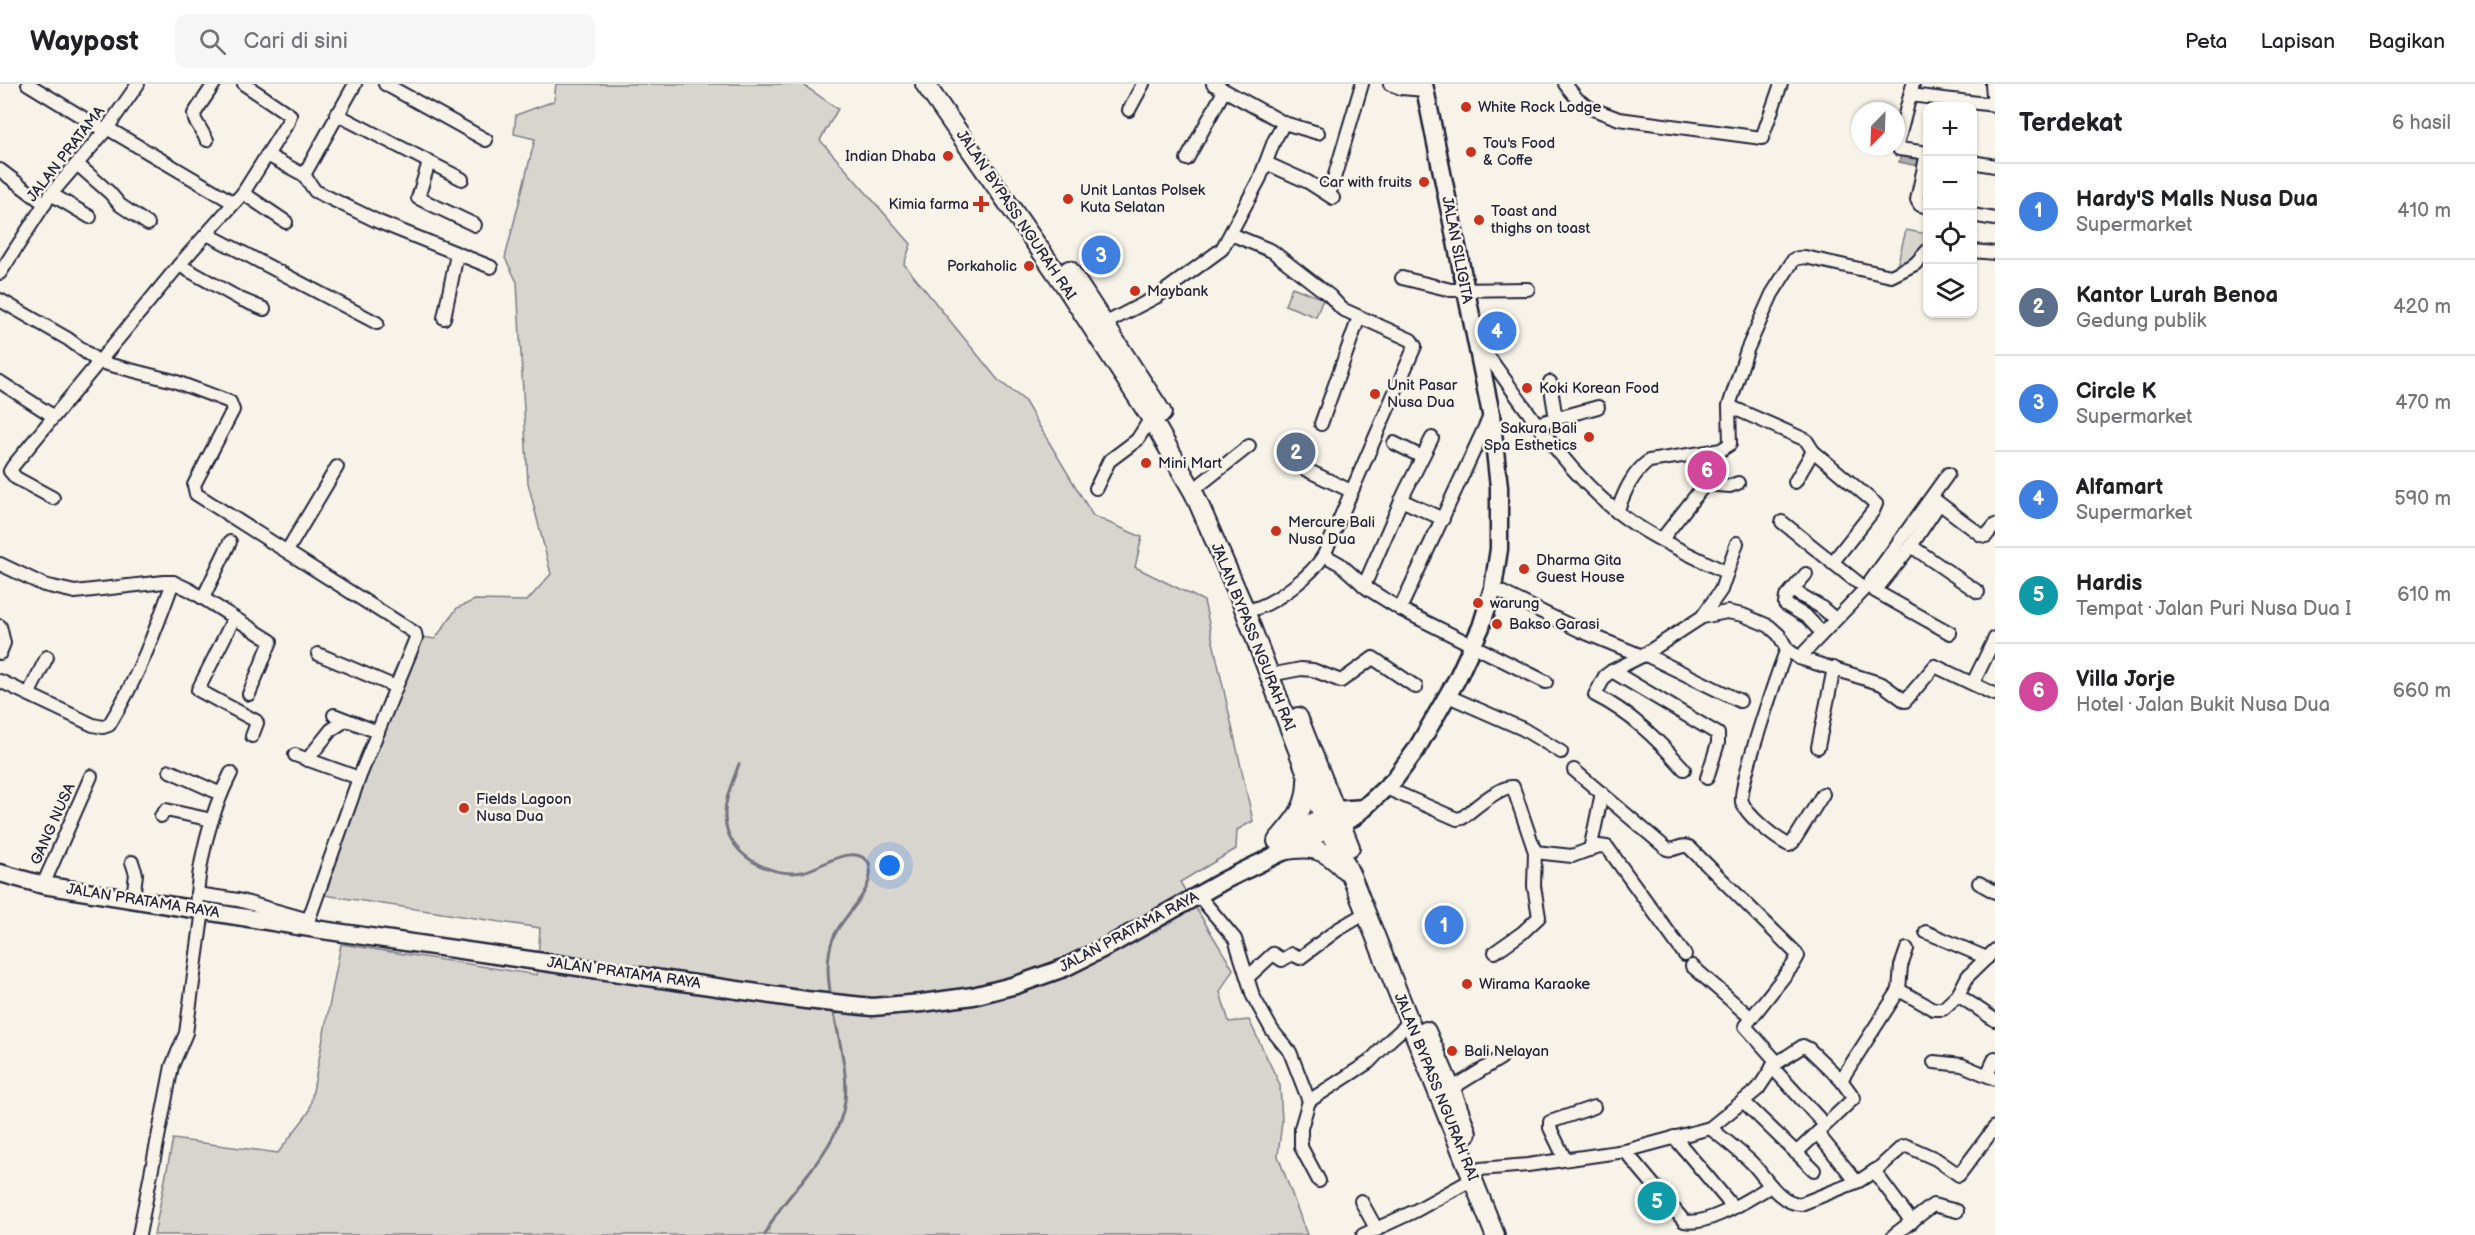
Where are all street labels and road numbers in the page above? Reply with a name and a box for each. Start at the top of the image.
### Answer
street label: JALAN PRATAMA [23,102,110,206]
street label: JALAN BYPASS NGURAH RAI [952,126,1080,304]
street label: JALAN SILIGITA [1437,195,1477,306]
street label: JALAN BYPASS NGURAH RAI [1207,540,1300,734]
street label: GANG NUSA [27,780,80,868]
street label: JALAN PRATAMA RAYA [65,879,222,923]
street label: JALAN PRATAMA RAYA [1056,887,1203,977]
street label: JALAN PRATAMA RAYA [546,953,703,993]
street label: JALAN BYPASS NGURAH RAI [1390,990,1483,1184]

